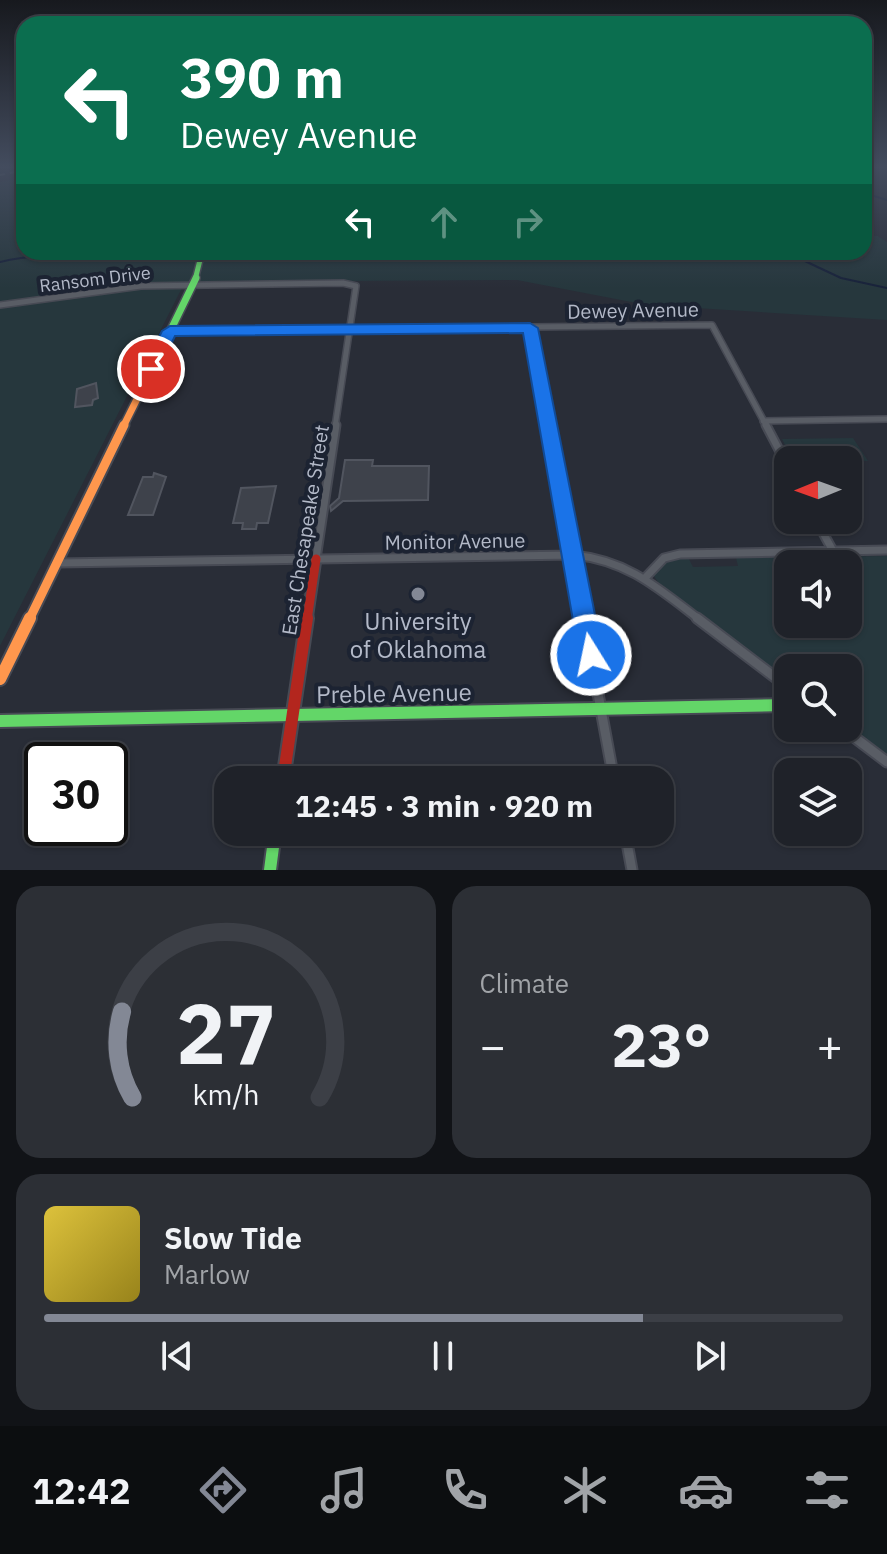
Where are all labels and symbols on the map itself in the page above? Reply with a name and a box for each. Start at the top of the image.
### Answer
street label: Ransom Drive [38,261,152,297]
street label: Dewey Avenue [567,295,699,325]
pin [117,335,185,403]
street label: East Chesapeake Street [275,423,335,637]
north arrow [774,446,862,534]
street label: Monitor Avenue [384,526,526,556]
marker: University of Oklahoma [409,585,427,603]
place label: University of Oklahoma [350,605,486,665]
position arrow [549,613,633,697]
street label: Preble Avenue [316,676,472,710]
speed limit sign: 30 [24,742,128,846]

